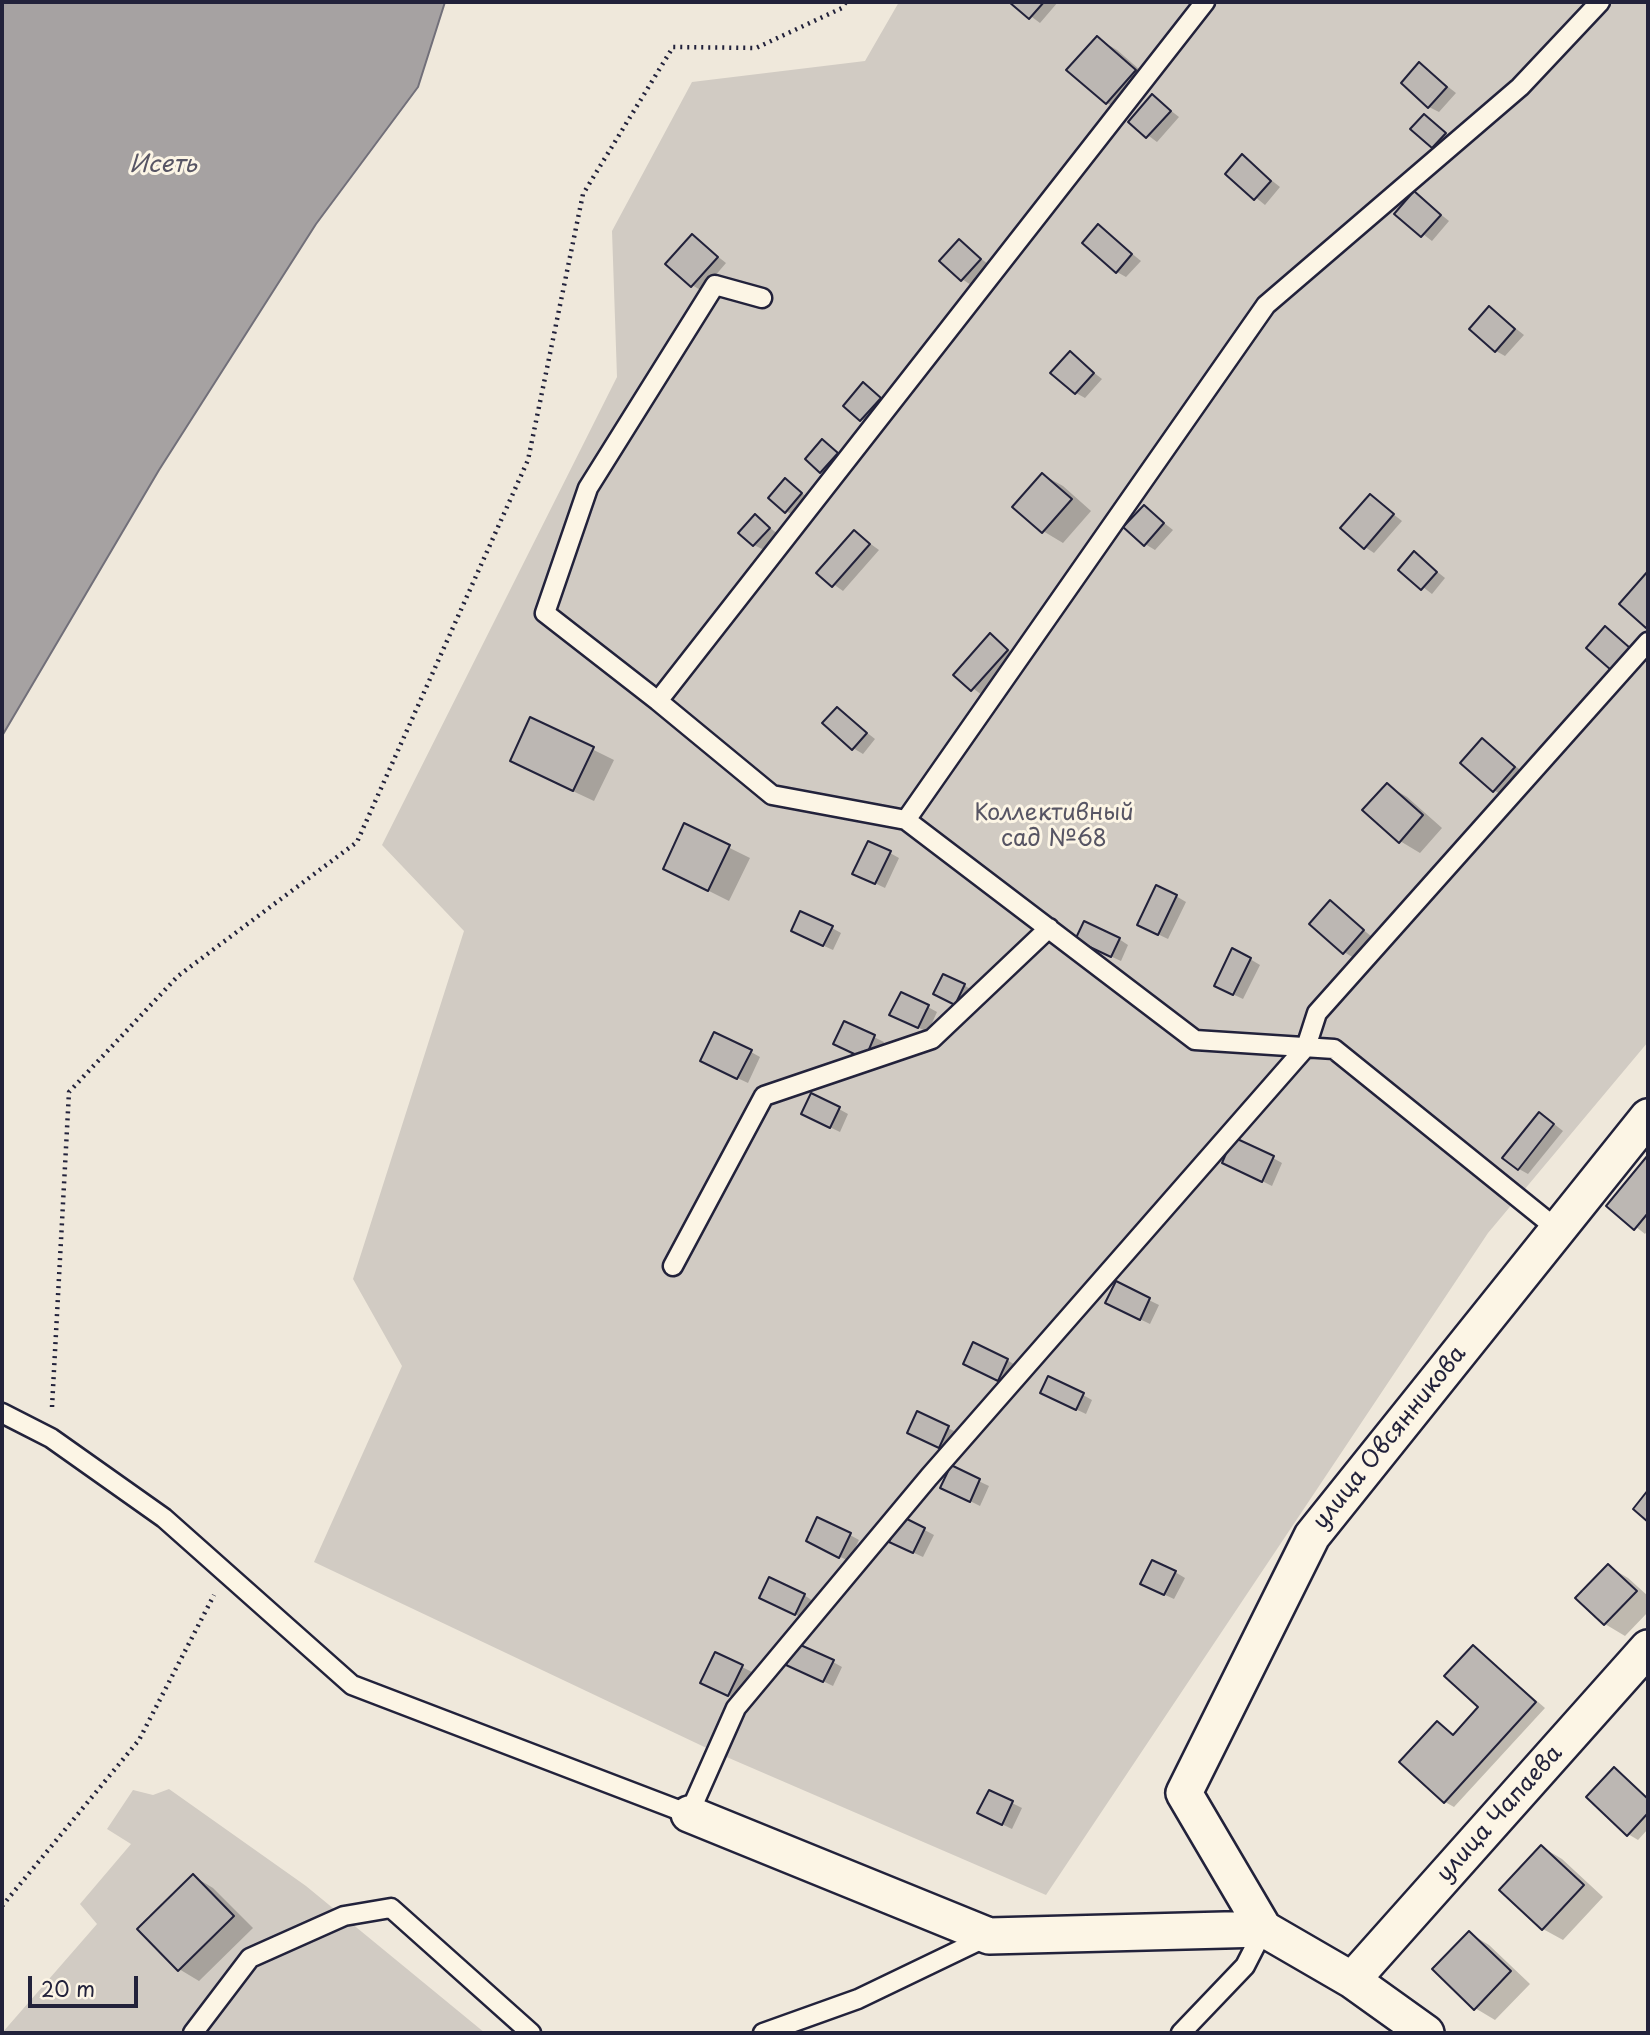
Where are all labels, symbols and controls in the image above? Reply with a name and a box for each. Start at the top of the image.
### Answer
water label: Исеть [129,151,197,179]
park label: Коллективный сад №68 [974,800,1134,854]
street label: улица Овсянникова [1308,1341,1472,1535]
street label: улица Чапаева [1431,1740,1569,1888]
scale bar [32,1962,142,2006]
text: 20 m [41,1972,95,2004]

